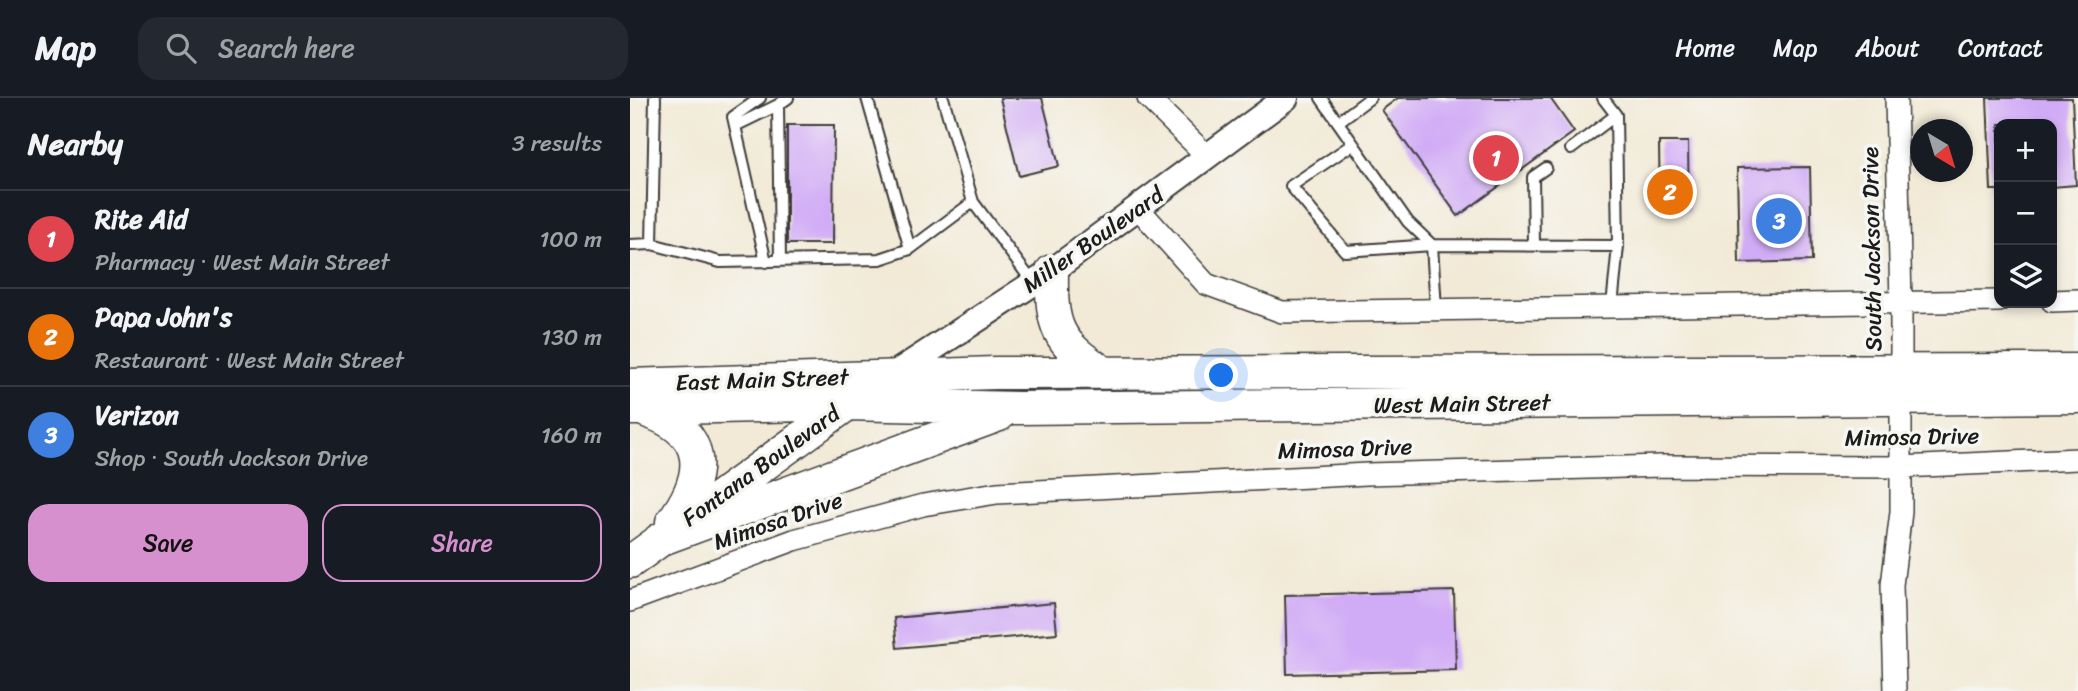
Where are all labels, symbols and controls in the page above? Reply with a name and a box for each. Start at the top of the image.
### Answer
search box [138,17,628,80]
text: Map [35,19,96,77]
text: Search here [218,25,355,71]
text: Home [1675,27,1735,69]
text: Map [1773,27,1817,69]
text: About [1855,27,1920,69]
text: Contact [1958,27,2043,69]
icon: search [162,29,200,67]
text: Nearby [28,117,123,171]
north arrow [1910,119,1973,182]
map controls [1994,119,2057,308]
button: + [1994,119,2057,182]
text: 3 results [512,123,602,164]
pin: 1 [1473,132,1519,184]
street label: South Jackson Drive [1850,146,1894,352]
pin: 2 [1647,166,1693,218]
street label: Miller Boulevard [1013,175,1174,304]
button: − [1994,182,2057,245]
pin: 3 [1756,195,1802,247]
text: Rite Aid [95,196,187,242]
text: 1 [46,219,56,260]
text: 100 m [539,219,602,260]
text: Pharmacy · West Main Street [95,242,390,283]
button: layers [1994,245,2057,308]
text: Papa John's [95,294,232,340]
text: 2 [44,317,58,358]
text: 130 m [541,317,602,358]
text: Restaurant · West Main Street [95,340,404,381]
street label: East Main Street [675,356,851,404]
your location [1204,358,1238,392]
street label: West Main Street [1373,382,1553,426]
text: Verizon [95,392,179,438]
street label: Fontana Boulevard [673,393,851,538]
text: 3 [45,415,57,456]
text: 160 m [541,415,602,456]
street label: Mimosa Drive [1844,415,1980,459]
street label: Mimosa Drive [1277,426,1413,472]
text: Shop · South Jackson Drive [95,438,368,479]
street label: Mimosa Drive [708,480,848,562]
button: Save [28,504,308,582]
button: Share [322,504,602,582]

